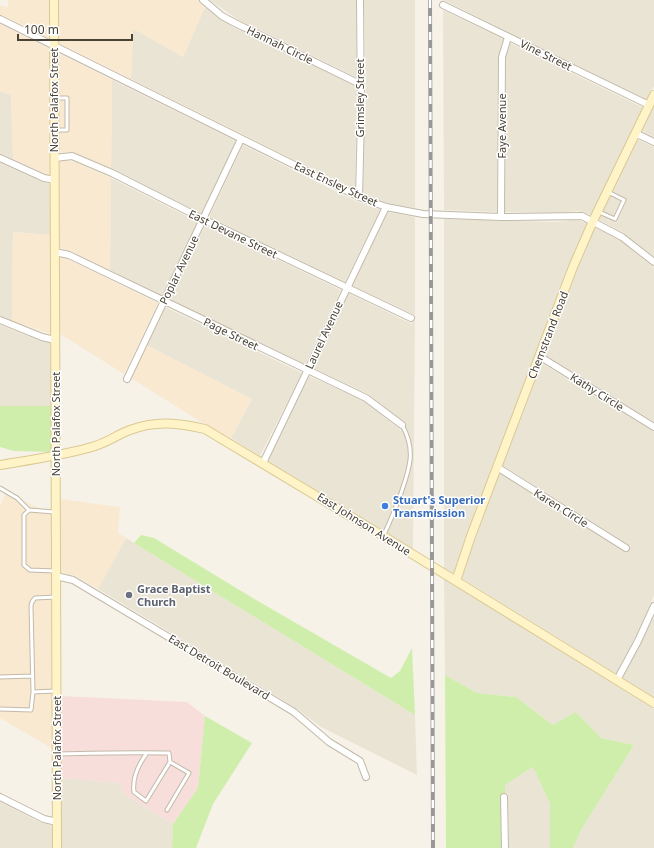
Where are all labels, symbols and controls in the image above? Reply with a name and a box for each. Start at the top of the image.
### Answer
scale bar [18,16,132,42]
text: 100 m [24,21,59,38]
street label: Hannah Circle [244,22,316,67]
street label: Vine Street [518,36,575,74]
street label: North Palafox Street [46,48,61,152]
street label: Grimsley Street [352,59,367,137]
street label: Faye Avenue [494,93,509,159]
street label: East Ensley Street [292,158,380,209]
street label: East Devane Street [186,206,280,262]
street label: Poplar Avenue [155,233,202,307]
street label: Chemstrand Road [524,289,571,381]
street label: Laurel Avenue [301,298,346,371]
street label: Page Street [201,314,261,353]
street label: Kathy Circle [568,369,627,414]
street label: North Palafox Street [48,372,63,476]
street label: Karen Circle [531,485,591,530]
street label: East Johnson Avenue [315,489,414,559]
place label: Stuart's Superior Transmission [393,492,485,520]
marker: Stuart's Superior Transmission [380,501,390,511]
place label: Grace Baptist Church [137,581,211,609]
marker: Grace Baptist Church [124,590,134,600]
street label: East Detroit Boulevard [166,630,273,703]
street label: North Palafox Street [49,696,64,800]

